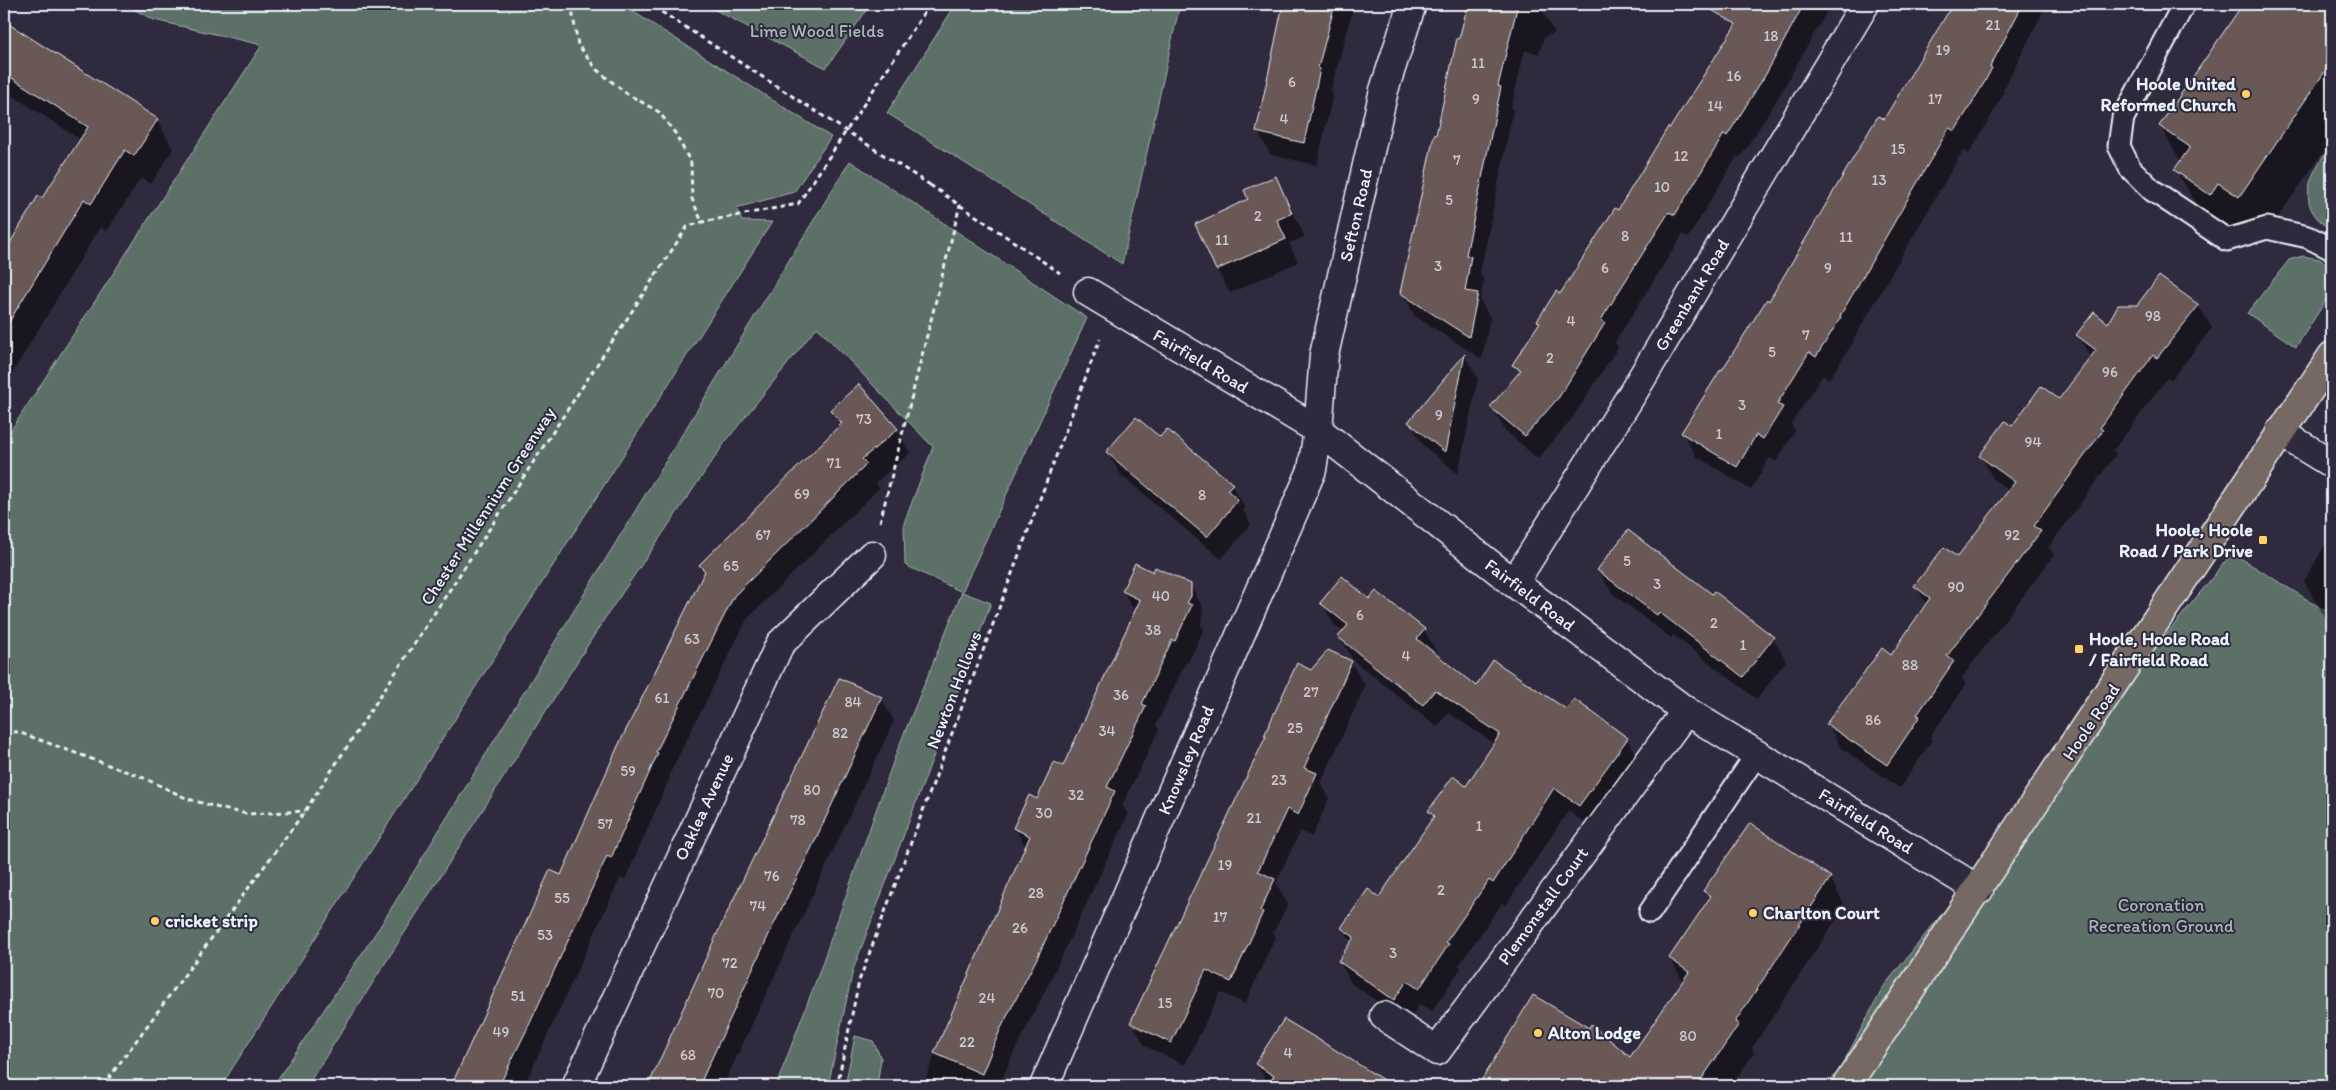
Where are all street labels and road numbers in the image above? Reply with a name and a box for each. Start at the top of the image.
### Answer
street label: Sefton Road [1335,166,1377,264]
street label: Greenbank Road [1650,235,1734,355]
street label: Fairfield Road [1149,324,1253,398]
street label: Chester Millennium Greenway [416,402,561,609]
street label: Fairfield Road [1480,554,1580,636]
street label: Newton Hollows [921,628,987,752]
street label: Hoole Road [2057,679,2125,764]
street label: Knowsley Road [1153,702,1219,818]
street label: Oaklea Avenue [670,750,738,864]
street label: Fairfield Road [1815,783,1917,859]
street label: Plemonstall Court [1493,843,1593,969]

